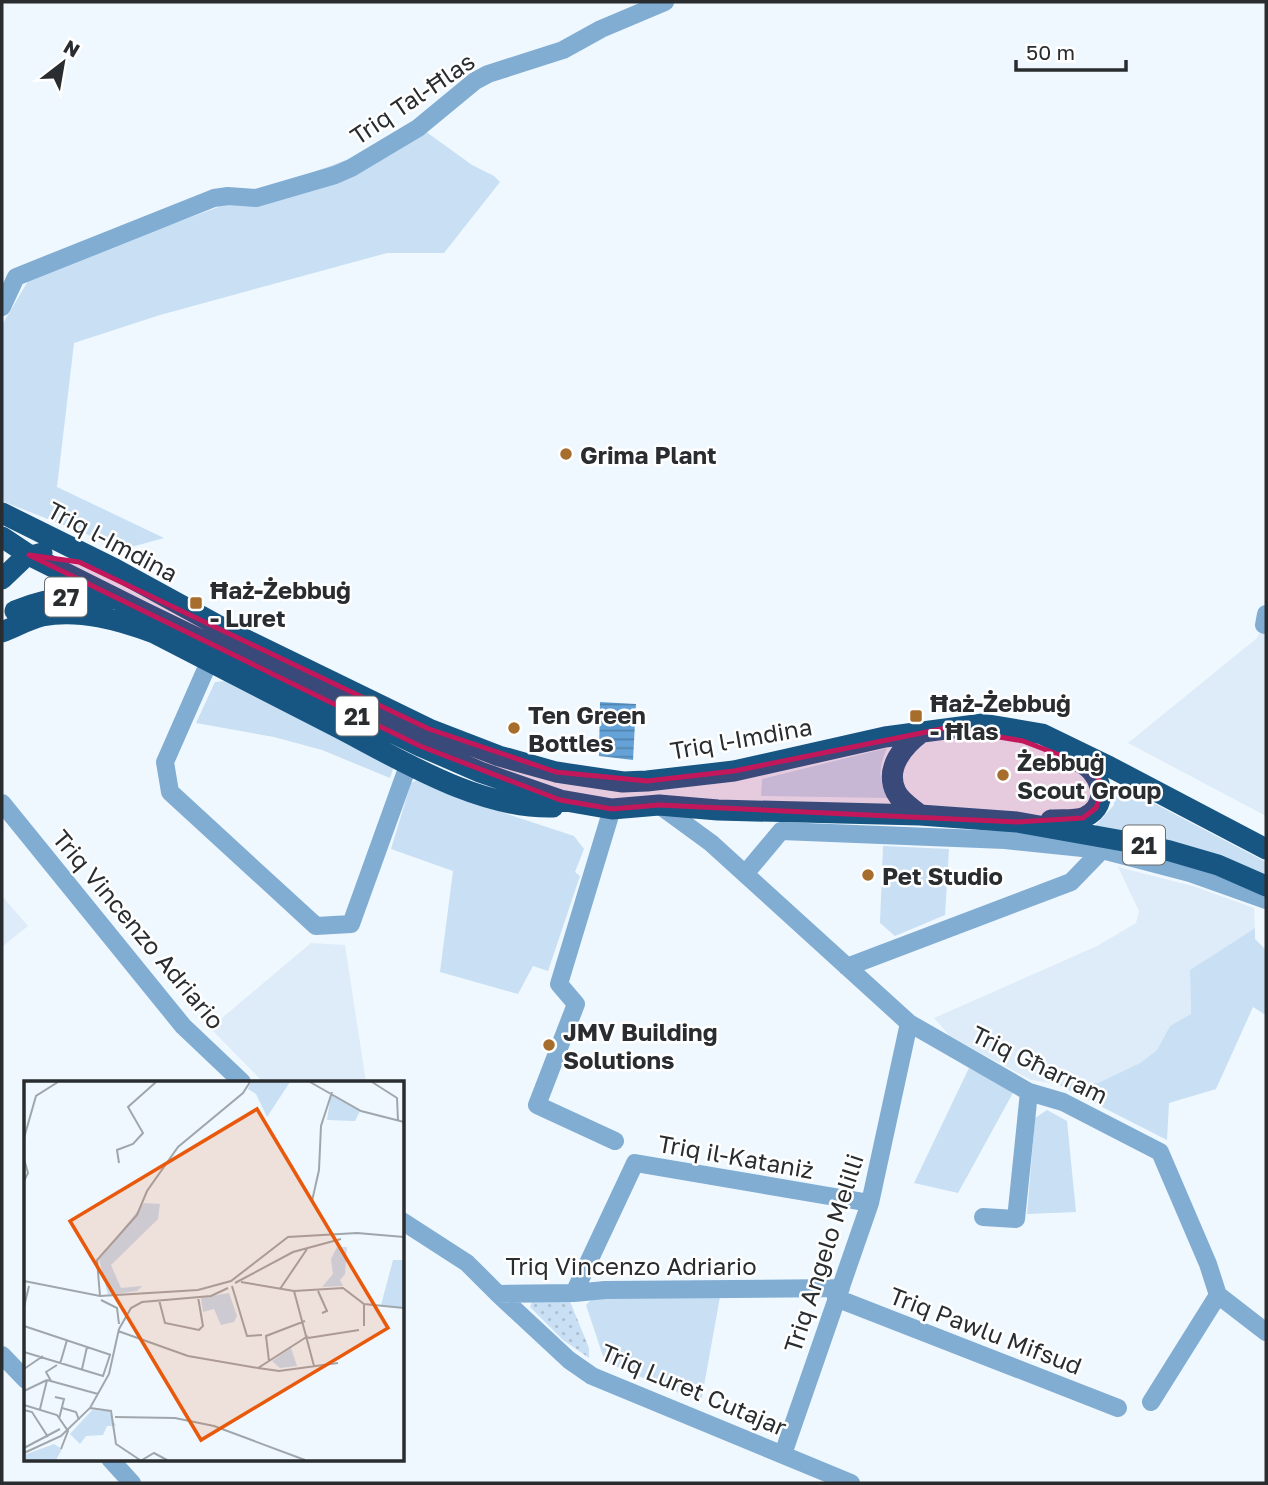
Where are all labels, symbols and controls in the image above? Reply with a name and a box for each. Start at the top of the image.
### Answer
north arrow [28,28,98,98]
scale bar [1016,28,1126,72]
text: N [60,34,84,62]
text: 50 m [1026,39,1075,65]
street label: Triq Tal-Ħlas [344,46,480,150]
place label: Grima Plant [580,440,717,469]
marker: Grima Plant [558,446,574,462]
street label: Triq l-Imdina [43,495,183,587]
place label: Ħaż-Żebbuġ - Luret [210,575,351,632]
road number: 27 [45,578,87,617]
marker: Ħaż-Żebbuġ - Luret [188,595,204,611]
place label: Ħaż-Żebbuġ - Ħlas [930,688,1071,745]
road number: 21 [336,696,378,736]
place label: Ten Green Bottles [528,700,646,757]
marker: Ħaż-Żebbuġ - Ħlas [908,708,924,724]
street label: Triq l-Imdina [668,711,814,765]
marker: Ten Green Bottles [506,720,522,736]
place label: Żebbuġ Scout Group [1017,747,1161,804]
marker: Żebbuġ Scout Group [995,767,1011,783]
street label: Triq Vincenzo Adriario [47,824,231,1034]
road number: 21 [1123,825,1165,864]
place label: Pet Studio [882,861,1003,890]
marker: Pet Studio [860,867,876,883]
place label: JMV Building Solutions [563,1017,717,1074]
street label: Triq Għarram [967,1019,1113,1109]
marker: JMV Building Solutions [541,1037,557,1053]
inset map [24,1081,404,1460]
street label: Triq il-Kataniż [656,1128,816,1184]
street label: Triq Angelo Melilli [777,1150,869,1356]
street label: Triq Vincenzo Adriario [505,1251,757,1280]
street label: Triq Pawlu Mifsud [886,1280,1086,1380]
street label: Triq Luret Cutajar [597,1337,791,1441]

